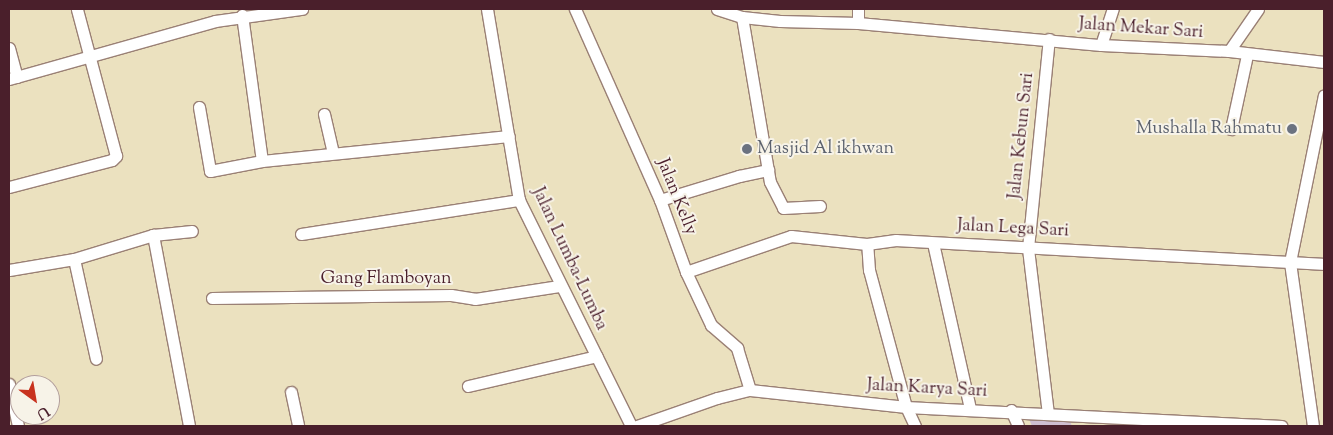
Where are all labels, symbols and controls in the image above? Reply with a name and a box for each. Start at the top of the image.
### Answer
street label: Jalan Mekar Sari [1078,14,1204,44]
street label: Jalan Kebun Sari [1005,72,1039,200]
place label: Mushalla Rahmatu [1136,118,1282,140]
marker: Mushalla Rahmatu [1286,123,1298,135]
place label: Masjid Al ikhwan [757,138,894,160]
marker: Masjid Al ikhwan [741,143,753,155]
street label: Jalan Kelly [651,156,701,238]
street label: Jalan Lumba-Lumba [526,184,612,334]
street label: Jalan Lega Sari [956,215,1070,243]
street label: Gang Flamboyan [320,268,452,290]
north arrow [10,375,60,425]
street label: Jalan Karya Sari [866,375,988,403]
text: U [32,400,53,423]

